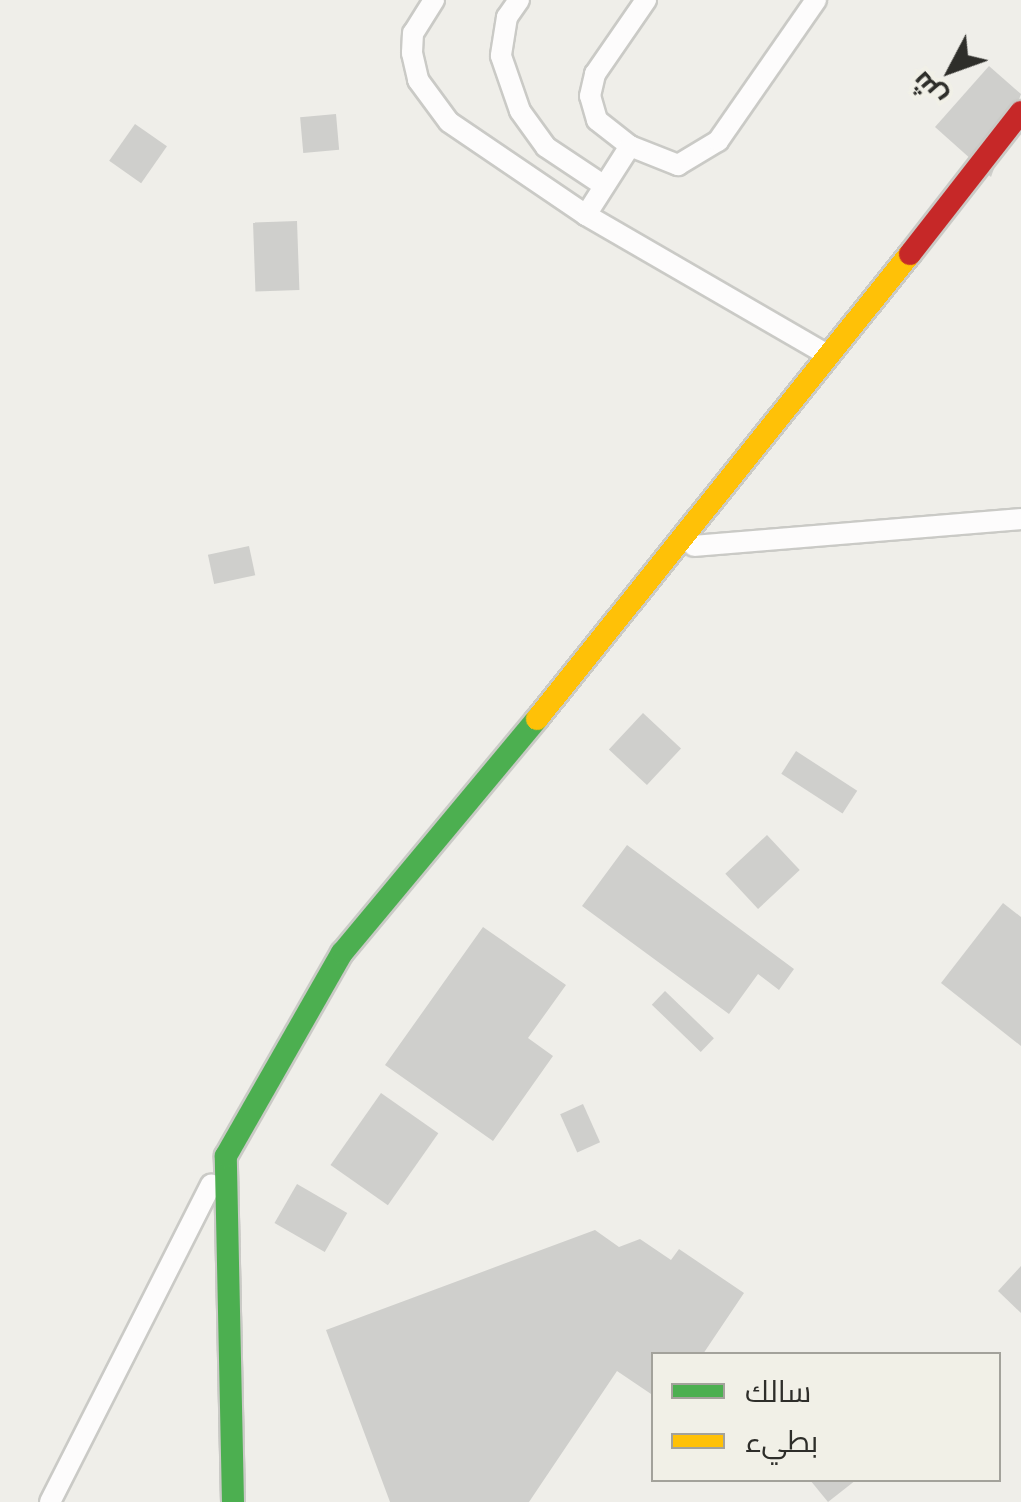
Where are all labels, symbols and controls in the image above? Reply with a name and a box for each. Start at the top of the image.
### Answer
north arrow [901,20,1001,120]
text: ش [904,65,953,114]
legend [651,1352,1001,1482]
text: سالك [745,1373,811,1410]
text: بطيء [745,1423,818,1460]

